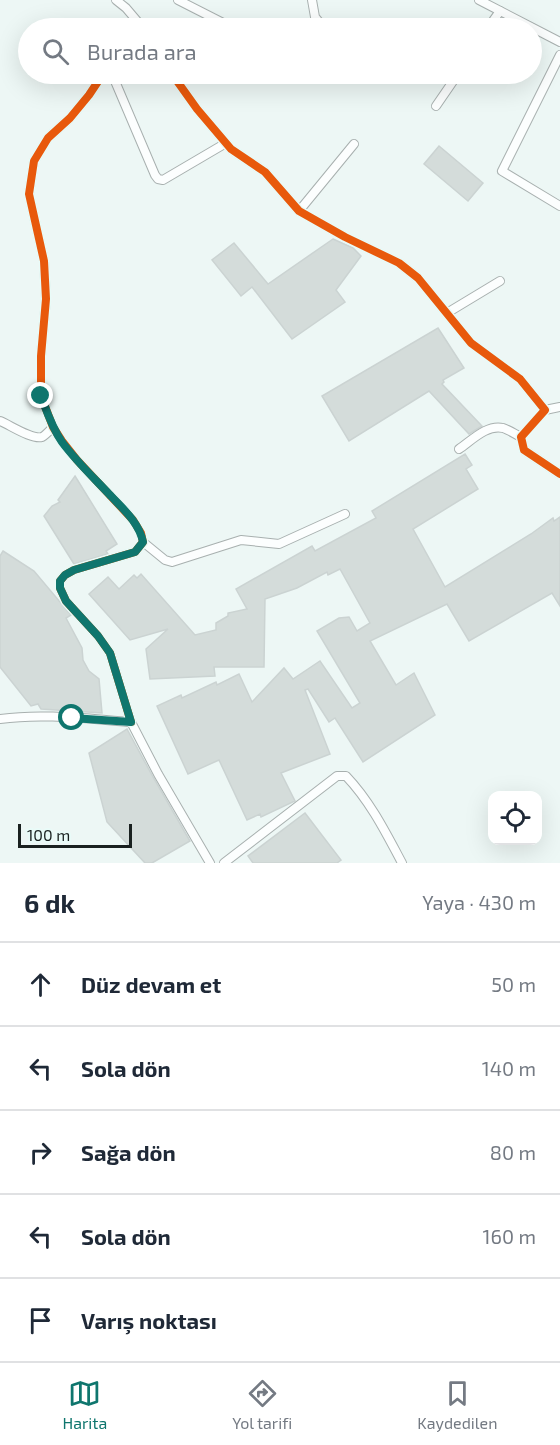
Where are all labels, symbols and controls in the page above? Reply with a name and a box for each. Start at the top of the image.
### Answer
search box [18,18,542,84]
icon: search [39,35,72,68]
text: Burada ara [87,38,197,64]
route end [27,382,53,408]
route start [58,704,84,730]
map controls [488,791,542,845]
button: locate [488,791,542,845]
scale bar [18,821,132,848]
text: 100 m [27,825,70,844]
text: 6 dk [24,887,75,918]
text: Yaya · 430 m [422,890,536,914]
icon: ahead [24,968,57,1001]
text: Düz devam et [81,971,221,997]
text: 50 m [491,972,536,996]
icon: left [24,1052,57,1085]
text: Sola dön [81,1055,171,1081]
text: 140 m [482,1056,536,1080]
icon: right [24,1136,57,1169]
text: Sağa dön [81,1139,176,1165]
text: 80 m [490,1140,536,1164]
icon: left [24,1220,57,1253]
text: Sola dön [81,1223,171,1249]
text: 160 m [483,1224,536,1248]
icon: arrive [24,1304,57,1337]
text: Varış noktası [81,1307,217,1333]
tab: Harita [62,1377,107,1432]
tab: Yol tarifi [232,1377,292,1432]
tab: Kaydedilen [417,1377,498,1432]

